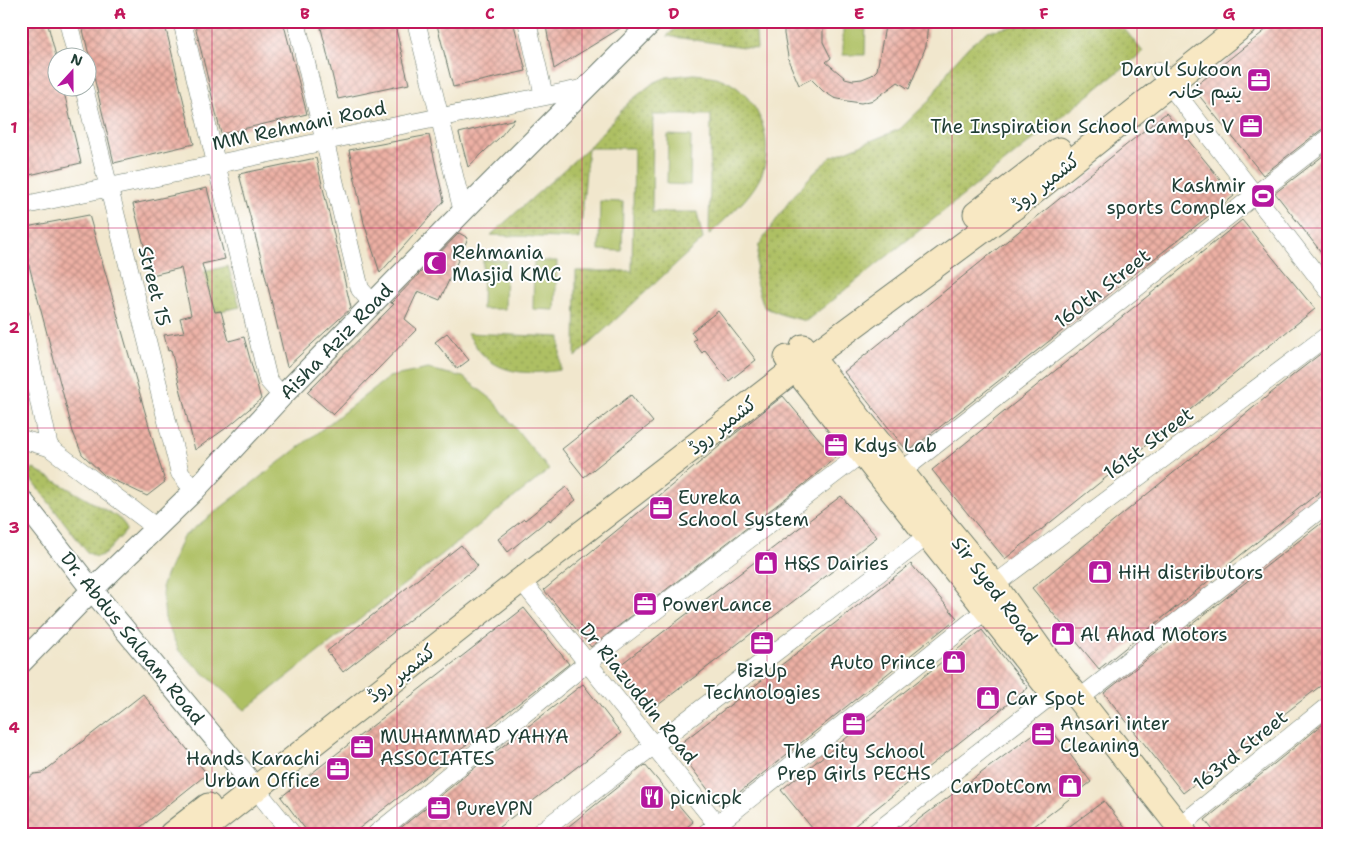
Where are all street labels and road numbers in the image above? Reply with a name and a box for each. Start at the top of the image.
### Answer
street label: MM Rehmani Road [210,95,388,156]
street label: کشمیر روڈ [1006,148,1085,217]
street label: 160th Street [1049,243,1156,334]
street label: Street 15 [133,244,177,329]
street label: Aisha Aziz Road [274,278,398,405]
street label: کشمیر روڈ [683,391,762,460]
street label: 161st Street [1098,402,1198,485]
street label: Sir Syed Road [946,531,1043,649]
street label: Dr. Abdus Salaam Road [55,547,210,730]
street label: Dr Riazuddin Road [574,618,703,769]
street label: کشمیر روڈ [362,639,441,708]
street label: 163rd Street [1188,705,1293,796]

